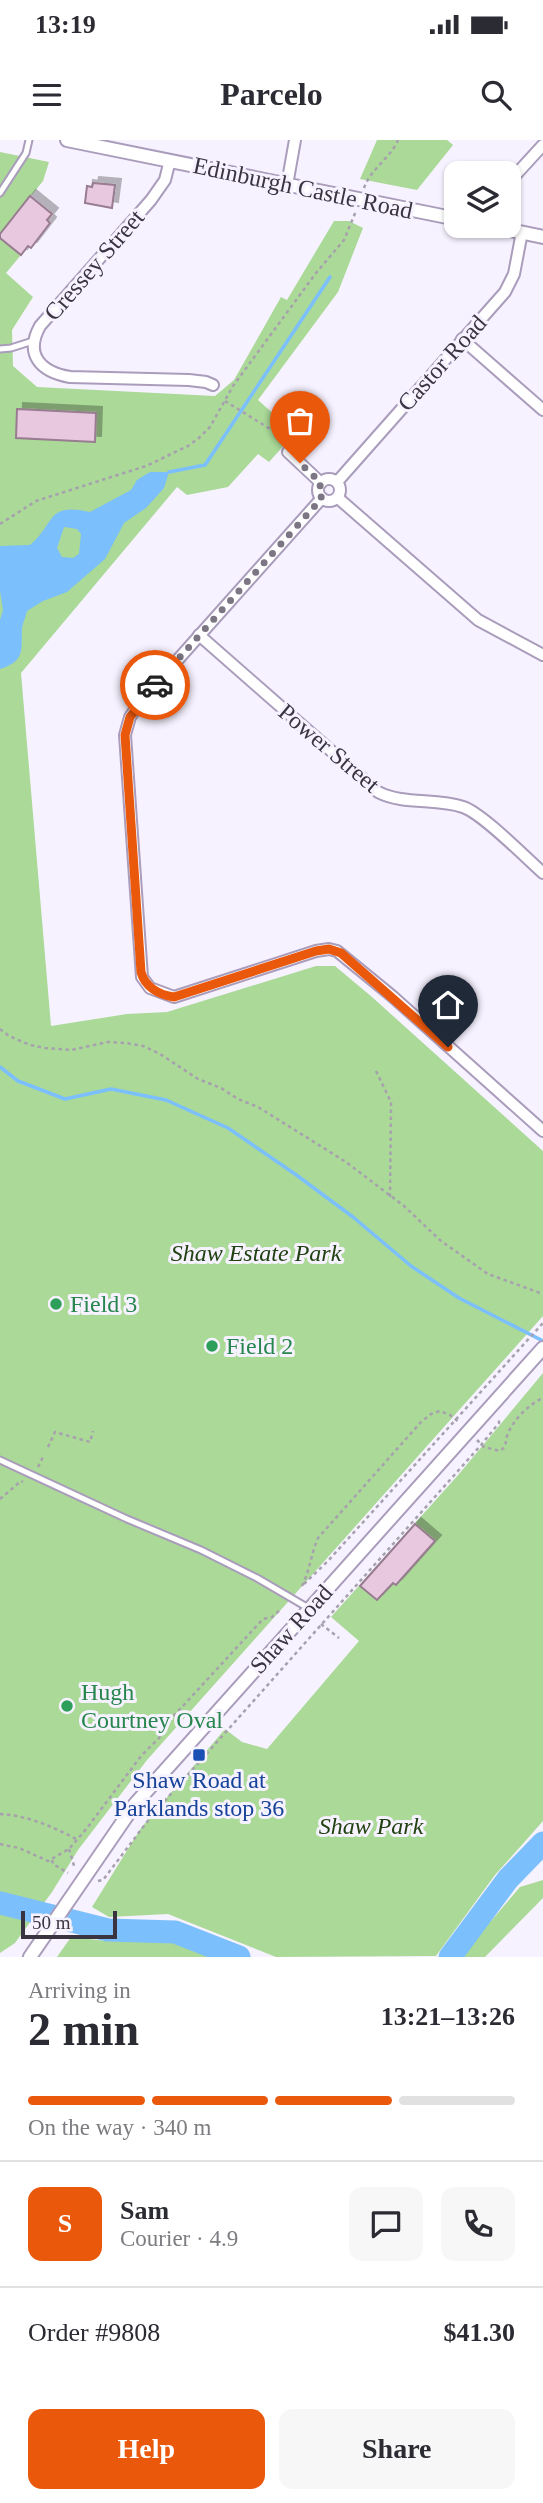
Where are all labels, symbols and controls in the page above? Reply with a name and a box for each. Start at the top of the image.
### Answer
text: 13:19 [35,10,96,39]
icon: menu [28,76,66,114]
text: Parcelo [220,76,323,112]
icon: search [477,76,515,114]
street label: Edinburgh Castle Road [191,152,415,224]
map controls [444,161,521,238]
button: layers [444,161,521,238]
street label: Cressey Street [39,204,149,326]
street label: Castor Road [392,310,492,416]
pin [270,391,330,463]
icon: bag [281,402,319,440]
courier [120,650,190,720]
icon: car [136,666,174,704]
street label: Power Street [273,698,385,798]
pin [418,975,478,1047]
icon: home [429,986,467,1024]
park label: Shaw Estate Park [171,1240,342,1266]
place label: Field 3 [70,1291,137,1317]
marker: Field 3 [48,1296,64,1312]
place label: Field 2 [226,1333,293,1359]
marker: Field 2 [204,1338,220,1354]
street label: Shaw Road [245,1579,337,1679]
place label: Hugh Courtney Oval [81,1679,223,1733]
marker: Hugh Courtney Oval [59,1698,75,1714]
marker: Shaw Road at Parklands stop 36 [191,1747,207,1763]
place label: Shaw Road at Parklands stop 36 [114,1767,284,1821]
park label: Shaw Park [319,1813,424,1839]
scale bar [21,1908,117,1940]
text: 50 m [32,1912,71,1933]
text: Arriving in [28,1978,131,2003]
text: 13:21–13:26 [381,2002,515,2031]
text: 2 min [28,2004,139,2055]
text: On the way · 340 m [28,2115,211,2140]
button: chat [349,2187,423,2261]
button: phone [441,2187,515,2261]
text: Sam [120,2196,169,2225]
text: S [58,2209,72,2238]
text: Courier · 4.9 [120,2226,238,2251]
text: Order #9808 [28,2318,160,2347]
text: $41.30 [444,2318,515,2347]
button: Help [28,2409,265,2489]
button: Share [279,2409,515,2489]

